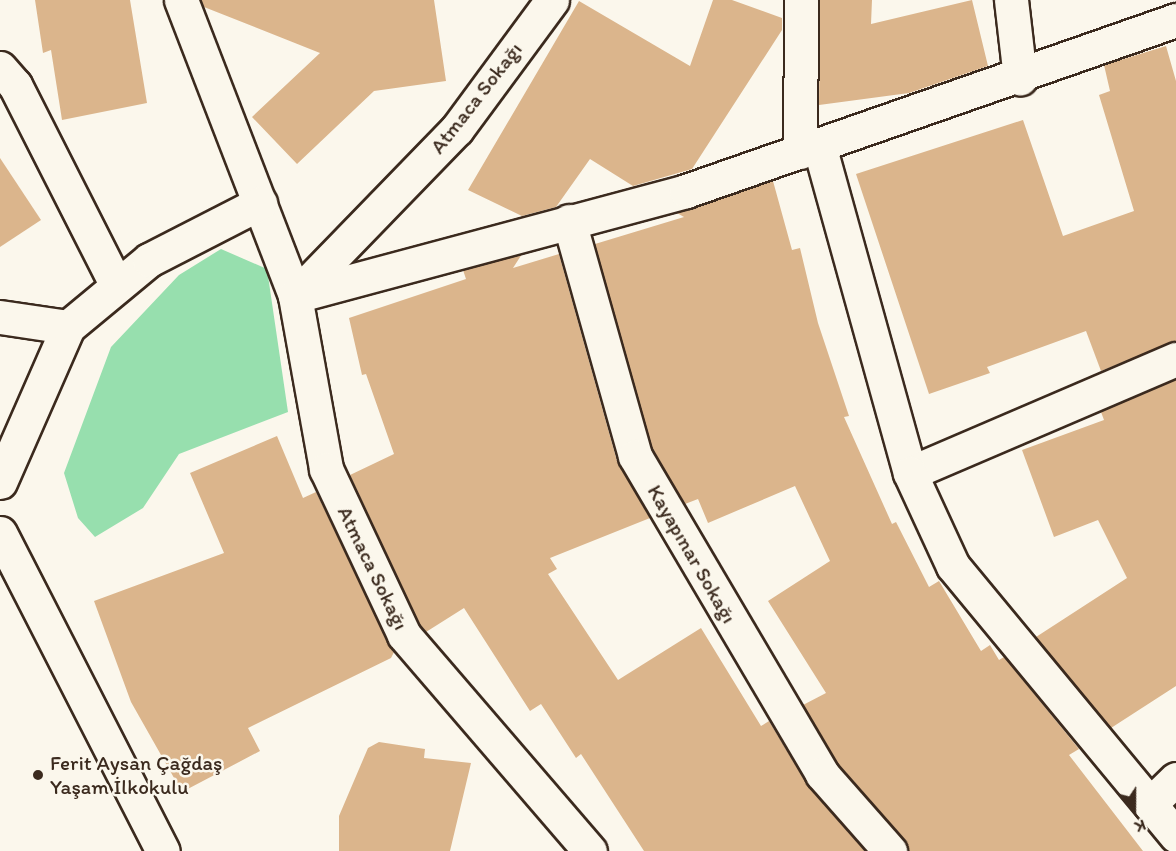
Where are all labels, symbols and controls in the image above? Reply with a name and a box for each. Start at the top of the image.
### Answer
street label: Atmaca Sokağı [425,37,527,159]
street label: Kayapınar Sokağı [642,480,742,628]
street label: Atmaca Sokağı [332,502,414,634]
place label: Ferit Aysan Çağdaş Yaşam İlkokulu [50,750,223,800]
marker: Ferit Aysan Çağdaş Yaşam İlkokulu [31,768,45,782]
north arrow [1104,779,1164,839]
text: K [1132,816,1149,837]

